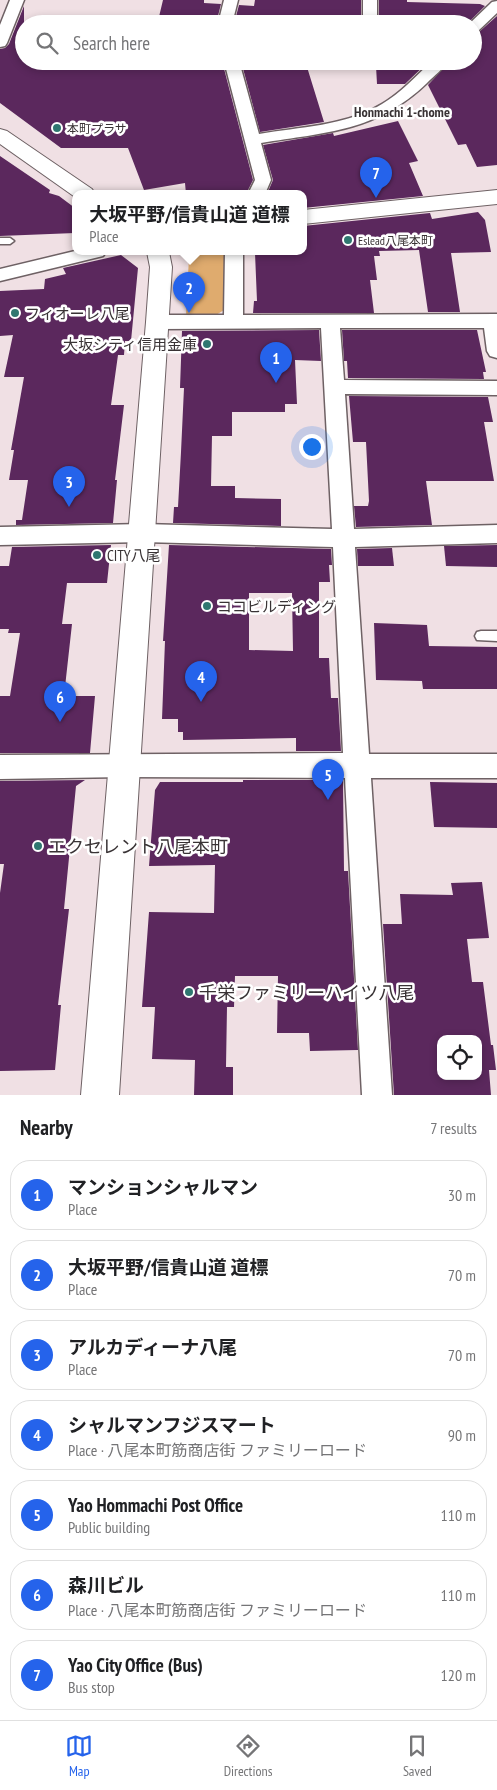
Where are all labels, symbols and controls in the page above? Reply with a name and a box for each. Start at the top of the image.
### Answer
search box [15,15,482,70]
icon: search [33,29,61,57]
text: Search here [73,31,150,55]
district label: Honmachi 1-chome [354,103,450,121]
place label: 本町プラサ [67,121,127,136]
marker: 本町プラサ [51,122,63,134]
pin: 7 [360,157,392,198]
popup [72,190,307,255]
text: 大坂平野/信貴山道 道標 [89,202,290,226]
text: Place [89,226,119,246]
place label: Eslead八尾本町 [358,233,433,248]
marker: Eslead八尾本町 [342,234,354,246]
pin: 2 [173,272,205,313]
place label: フィオーレ八尾 [25,304,130,323]
marker: フィオーレ八尾 [9,307,21,319]
place label: 大坂シティ信用金庫 [63,335,197,354]
marker: 大坂シティ信用金庫 [201,338,213,350]
pin: 1 [260,342,292,383]
your location [299,434,325,460]
pin: 3 [53,466,85,507]
place label: CITY八尾 [107,546,161,565]
marker: CITY八尾 [91,549,103,561]
place label: ココビルディング [217,597,336,616]
marker: ココビルディング [201,600,213,612]
pin: 4 [185,661,217,702]
pin: 6 [44,681,76,722]
pin: 5 [312,759,344,800]
place label: エクセレント八尾本町 [48,835,228,858]
marker: エクセレント八尾本町 [32,840,44,852]
place label: 千栄ファミリーハイツ八尾 [199,981,414,1004]
marker: 千栄ファミリーハイツ八尾 [183,986,195,998]
map controls [437,1035,482,1080]
button: locate [437,1035,482,1080]
text: Nearby [20,1114,73,1141]
text: 7 results [430,1118,477,1138]
text: マンションシャルマン [68,1175,258,1199]
text: 1 [33,1185,41,1205]
text: 30 m [448,1185,476,1205]
text: Place [68,1199,97,1219]
text: 大坂平野/信貴山道 道標 [68,1255,269,1279]
text: 2 [33,1265,41,1285]
text: 70 m [448,1265,476,1285]
text: Place [68,1279,97,1299]
text: アルカディーナ八尾 [68,1335,237,1359]
text: 3 [33,1345,41,1365]
text: 70 m [448,1345,476,1365]
text: Place [68,1359,97,1379]
text: シャルマンフジスマート [68,1413,276,1437]
text: 4 [33,1425,41,1445]
text: 90 m [448,1425,476,1445]
text: Place · 八尾本町筋商店街 ファミリーロード [68,1440,367,1460]
text: Yao Hommachi Post Office [68,1493,243,1517]
text: 5 [33,1505,41,1525]
text: 110 m [441,1505,476,1525]
text: Public building [68,1517,150,1537]
text: 森川ビル [68,1573,144,1597]
text: 6 [33,1585,41,1605]
text: 110 m [441,1585,476,1605]
text: Place · 八尾本町筋商店街 ファミリーロード [68,1600,367,1620]
text: Yao City Office (Bus) [68,1653,203,1677]
text: 7 [33,1665,41,1685]
text: 120 m [441,1665,476,1685]
text: Bus stop [68,1677,115,1697]
tab: Map [65,1732,93,1780]
tab: Directions [224,1732,272,1780]
tab: Saved [403,1732,432,1780]

